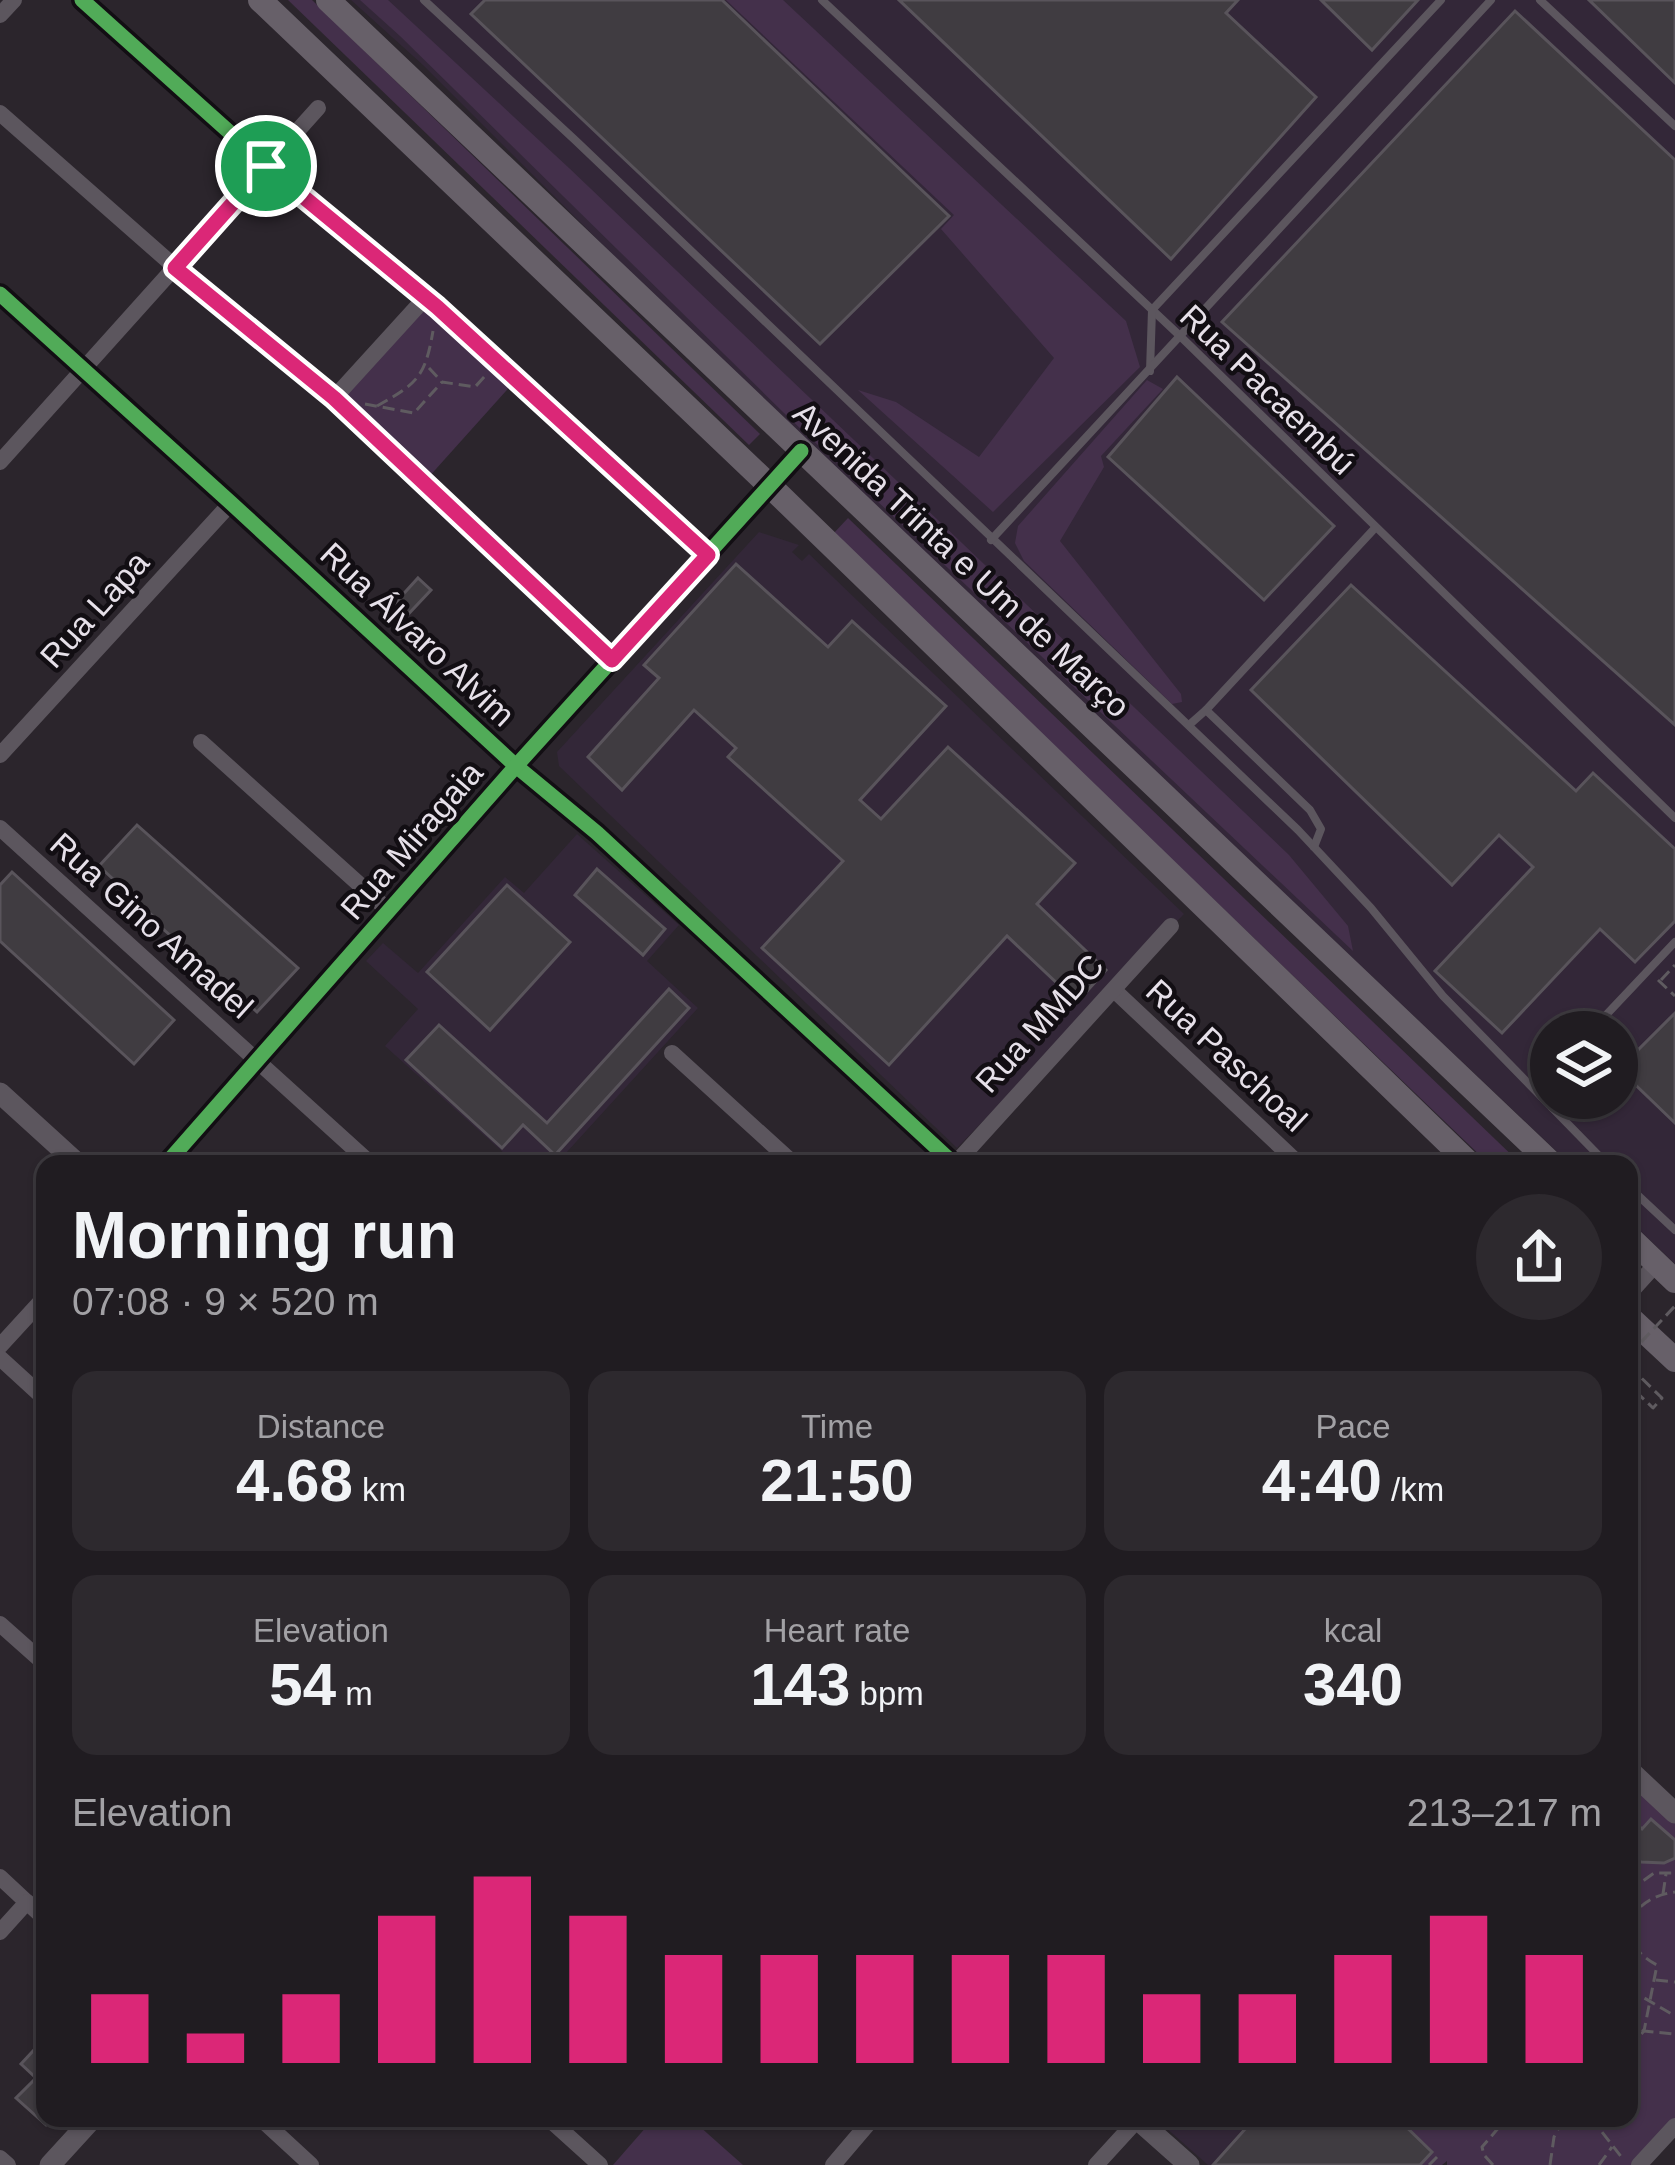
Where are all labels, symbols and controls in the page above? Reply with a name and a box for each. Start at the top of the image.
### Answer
pin [215,115,317,217]
icon: arrive [233,133,299,199]
street label: Rua Pacaembú [1173,297,1362,482]
street label: Avenida Trinta e Um de Março [786,394,1137,725]
street label: Rua Álvaro Alvim [313,535,522,734]
street label: Rua Lapa [33,543,156,675]
street label: Rua Miragaia [333,754,490,927]
street label: Rua Gino Amadel [43,825,260,1026]
street label: Rua MMDC [968,947,1111,1100]
street label: Rua Paschoal [1139,972,1314,1139]
map controls [1530,1011,1638,1119]
button: layers [1530,1011,1638,1119]
button: share [1476,1194,1602,1320]
text: Morning run [72,1198,457,1272]
text: 07:08 · 9 × 520 m [72,1280,379,1323]
text: Distance [257,1408,385,1445]
text: Time [801,1408,873,1445]
text: Pace [1315,1408,1391,1445]
text: 4.68 [236,1447,353,1514]
text: 21:50 [760,1447,914,1514]
text: 4:40 [1262,1447,1382,1514]
text: km [353,1471,406,1508]
text: /km [1382,1471,1444,1508]
text: Elevation [253,1612,389,1649]
text: Heart rate [764,1612,910,1649]
text: kcal [1324,1612,1382,1649]
text: 54 [269,1651,336,1718]
text: 143 [750,1651,850,1718]
text: 340 [1303,1651,1403,1718]
text: m [336,1675,373,1712]
text: bpm [850,1675,924,1712]
text: Elevation [72,1791,232,1834]
text: 213–217 m [1407,1791,1602,1834]

